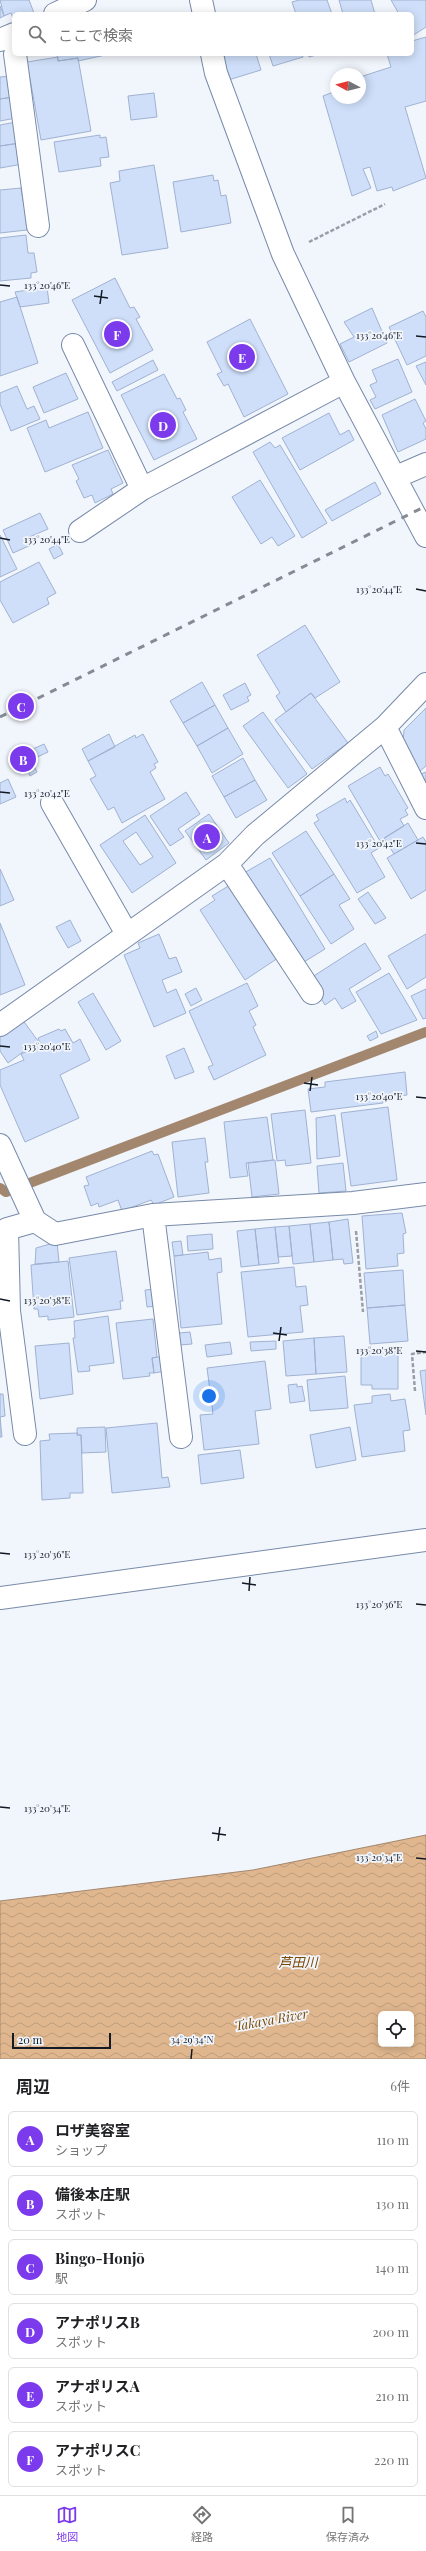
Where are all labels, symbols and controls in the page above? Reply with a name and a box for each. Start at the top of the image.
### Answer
search box [12,12,414,56]
icon: search [26,23,48,45]
text: ここで検索 [58,25,133,45]
north arrow [330,68,366,104]
text: 133°20'46"E [24,278,70,292]
pin: F [104,319,130,349]
text: 133°20'46"E [356,328,402,342]
pin: E [229,342,255,372]
pin: D [150,410,176,440]
text: 133°20'44"E [24,532,70,546]
text: 133°20'44"E [356,582,402,596]
pin: C [8,691,34,721]
pin: B [10,744,36,774]
text: 133°20'42"E [24,786,70,800]
pin: A [194,822,220,852]
text: 133°20'42"E [356,836,402,850]
text: 133°20'40"E [23,1039,71,1053]
text: 133°20'40"E [355,1089,403,1103]
text: 133°20'38"E [24,1293,70,1307]
text: 133°20'38"E [356,1343,402,1357]
your location [199,1386,219,1406]
text: 133°20'36"E [24,1547,70,1561]
text: 133°20'36"E [356,1597,402,1611]
text: 133°20'34"E [24,1801,70,1815]
text: 133°20'34"E [356,1850,402,1864]
water label: 芦田川 [278,1953,319,1970]
water label: Takaya River [233,2004,309,2034]
map controls [378,2011,414,2047]
button: locate [378,2011,414,2047]
scale bar [12,2031,111,2050]
text: 20 m [18,2032,42,2047]
text: 34°29'34"N [170,2032,214,2046]
text: 周辺 [16,2075,50,2097]
text: 6件 [390,2077,410,2094]
text: ロザ美容室 [55,2120,130,2140]
text: A [26,2131,34,2148]
text: 110 m [377,2131,409,2148]
text: ショップ [55,2141,107,2158]
text: 備後本庄駅 [55,2184,130,2204]
text: B [26,2195,34,2212]
text: 130 m [376,2195,409,2212]
text: スポット [55,2205,107,2222]
text: Bingo-Honjō [55,2248,145,2268]
text: C [25,2259,35,2276]
text: 140 m [375,2259,409,2276]
text: 駅 [55,2269,68,2286]
text: アナポリスB [55,2312,140,2332]
text: D [25,2323,35,2340]
text: 200 m [372,2323,409,2340]
text: スポット [55,2333,107,2350]
text: アナポリスA [55,2376,140,2396]
text: E [26,2387,34,2404]
text: 210 m [375,2387,409,2404]
text: スポット [55,2397,107,2414]
text: アナポリスC [55,2440,140,2460]
text: F [26,2451,34,2468]
text: 220 m [374,2451,409,2468]
text: スポット [55,2461,107,2478]
tab: 地図 [56,2504,78,2544]
tab: 経路 [191,2504,213,2544]
tab: 保存済み [326,2504,370,2544]

